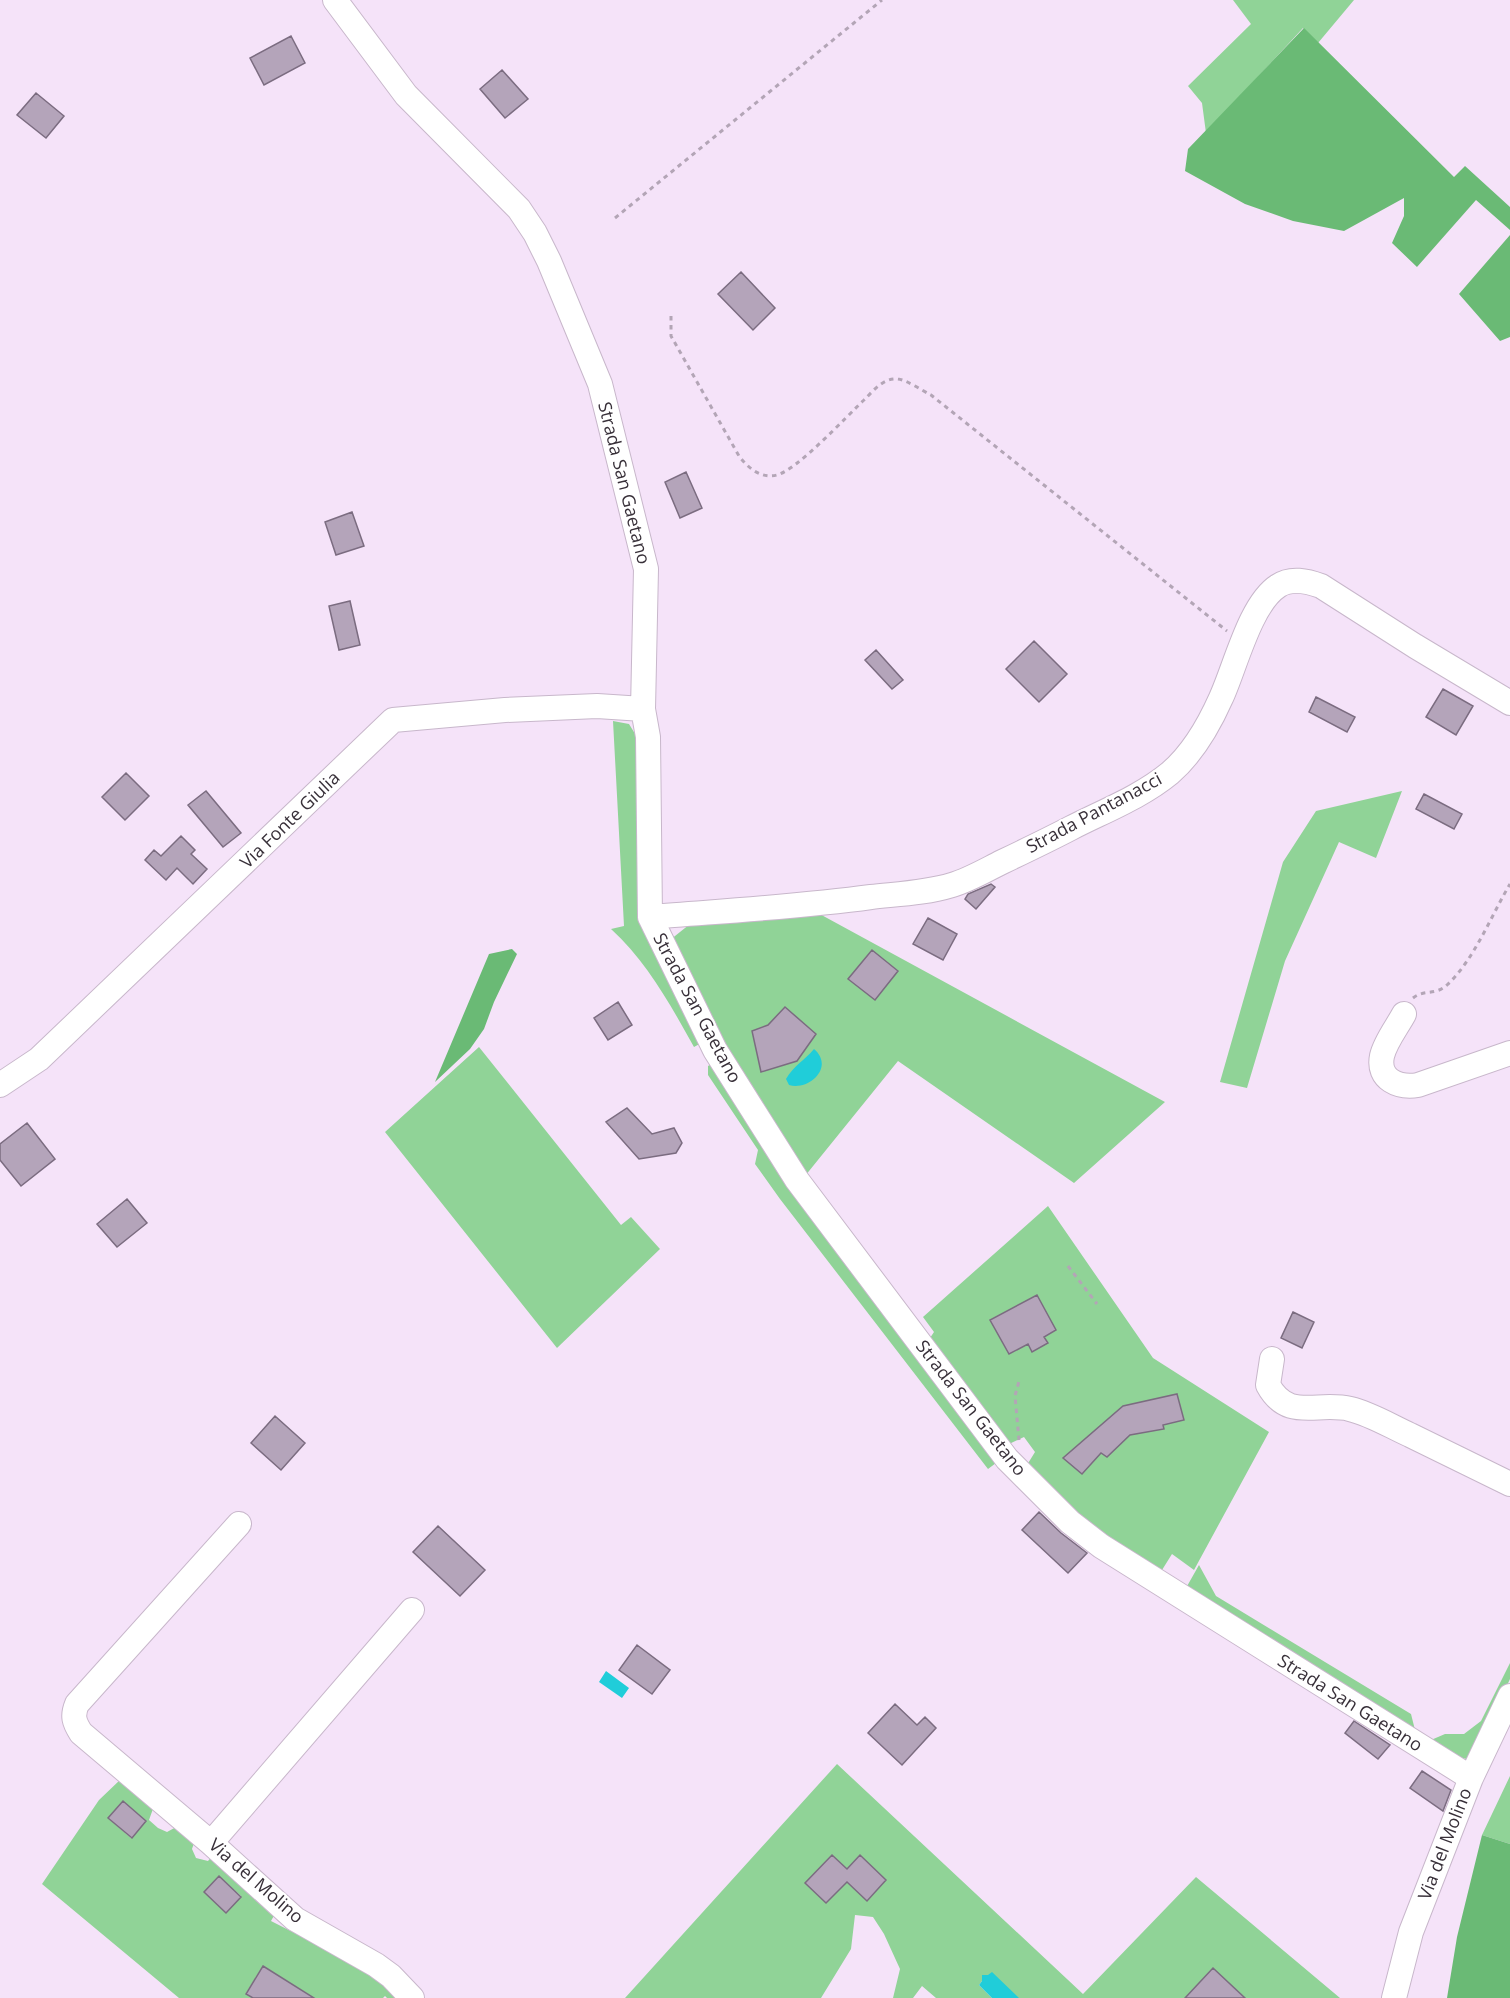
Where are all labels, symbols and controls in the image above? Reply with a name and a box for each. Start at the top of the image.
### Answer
street label: Strada San Gaetano [593,399,657,566]
street label: Via Fonte Giulia [234,765,344,873]
street label: Strada Pantanacci [1021,766,1166,858]
street label: Strada San Gaetano [648,928,748,1087]
street label: Strada San Gaetano [911,1334,1032,1480]
street label: Strada San Gaetano [1274,1648,1427,1756]
street label: Via del Molino [1412,1784,1476,1903]
street label: Via del Molino [204,1832,309,1928]

